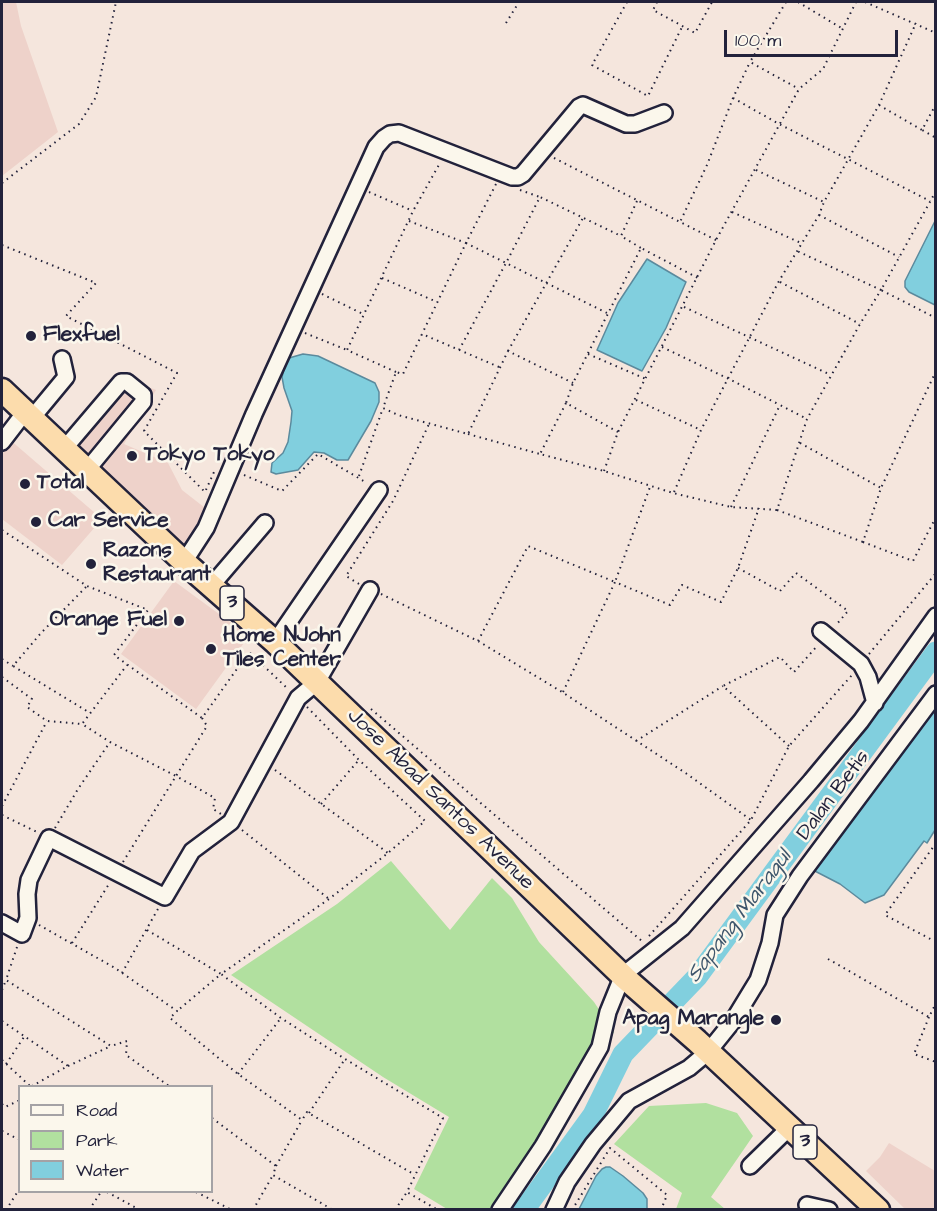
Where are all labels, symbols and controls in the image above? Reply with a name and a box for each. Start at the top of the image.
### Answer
scale bar [727,18,901,56]
text: 100 m [735,28,781,53]
place label: Flexfuel [43,323,120,349]
marker: Flexfuel [24,329,38,343]
place label: Tokyo Tokyo [144,443,275,469]
marker: Tokyo Tokyo [125,449,139,463]
place label: Total [37,471,84,497]
marker: Total [18,477,32,491]
place label: Car Service [48,509,169,535]
marker: Car Service [29,515,43,529]
place label: Razons Restaurant [103,539,211,589]
marker: Razons Restaurant [84,557,98,571]
road number: 3 [220,586,244,620]
place label: Orange Fuel [50,608,167,634]
marker: Orange Fuel [172,614,186,628]
place label: Home NJohn Tiles Center [223,624,341,674]
marker: Home NJohn Tiles Center [204,642,218,656]
street label: Jose Abad Santos Avenue [341,704,539,896]
street label: Dalan Betis [792,746,876,846]
water label: Sapang Maragul [682,846,798,988]
place label: Apag Marangle [623,1007,764,1033]
marker: Apag Marangle [769,1013,783,1027]
legend [18,1085,213,1193]
text: Road [76,1098,117,1123]
road number: 3 [793,1125,817,1159]
text: Park [76,1128,118,1153]
text: Water [76,1158,129,1183]

